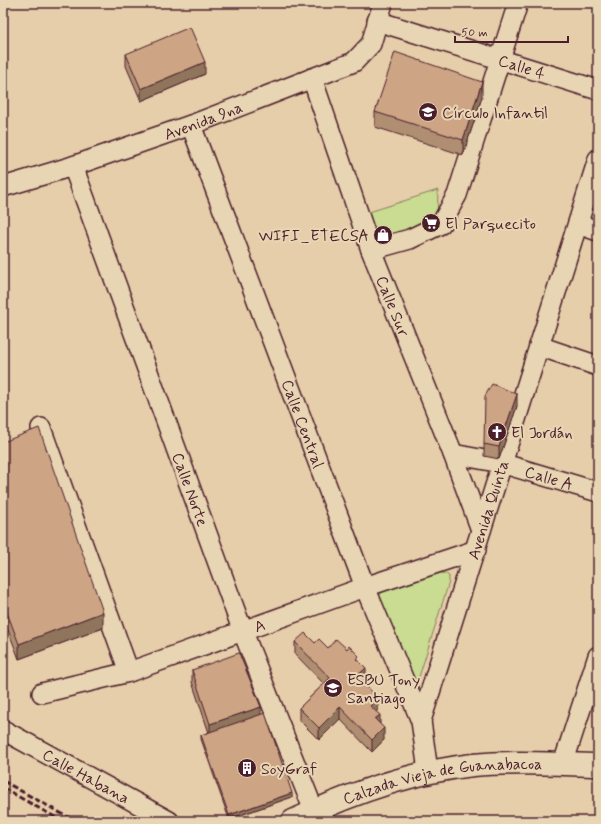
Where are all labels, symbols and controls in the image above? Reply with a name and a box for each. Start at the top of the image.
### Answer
scale bar [455,18,568,44]
text: 50 m [461,25,488,41]
street label: Calle 4 [496,51,548,85]
street label: Avenida 9na [161,97,246,146]
school or university icon: Círculo Infantil [417,101,439,123]
place label: Círculo Infantil [442,103,548,124]
supermarket icon: El Parquecito [420,212,442,234]
place label: El Parquecito [445,214,536,235]
shop icon: WIFI_ETECSA [372,224,394,246]
place label: WIFI_ETECSA [259,226,369,247]
street label: Calle Sur [370,273,414,340]
street label: Calle Central [276,377,328,471]
church icon: El Jordán [486,421,508,443]
place label: El Jordán [511,423,572,444]
street label: Calle Norte [166,450,213,530]
street label: Avenida Quinta [464,458,514,562]
street label: Calle A [522,462,575,496]
street label: A [251,615,268,638]
place label: ESBU Tony Santiago [347,670,420,709]
school or university icon: ESBU Tony Santiago [322,677,344,699]
street label: Calle Habana [38,745,133,809]
street label: Calzada Vieja de Guanabacoa [340,754,543,810]
building icon: SoyGraf [236,757,258,779]
place label: SoyGraf [261,759,317,780]

